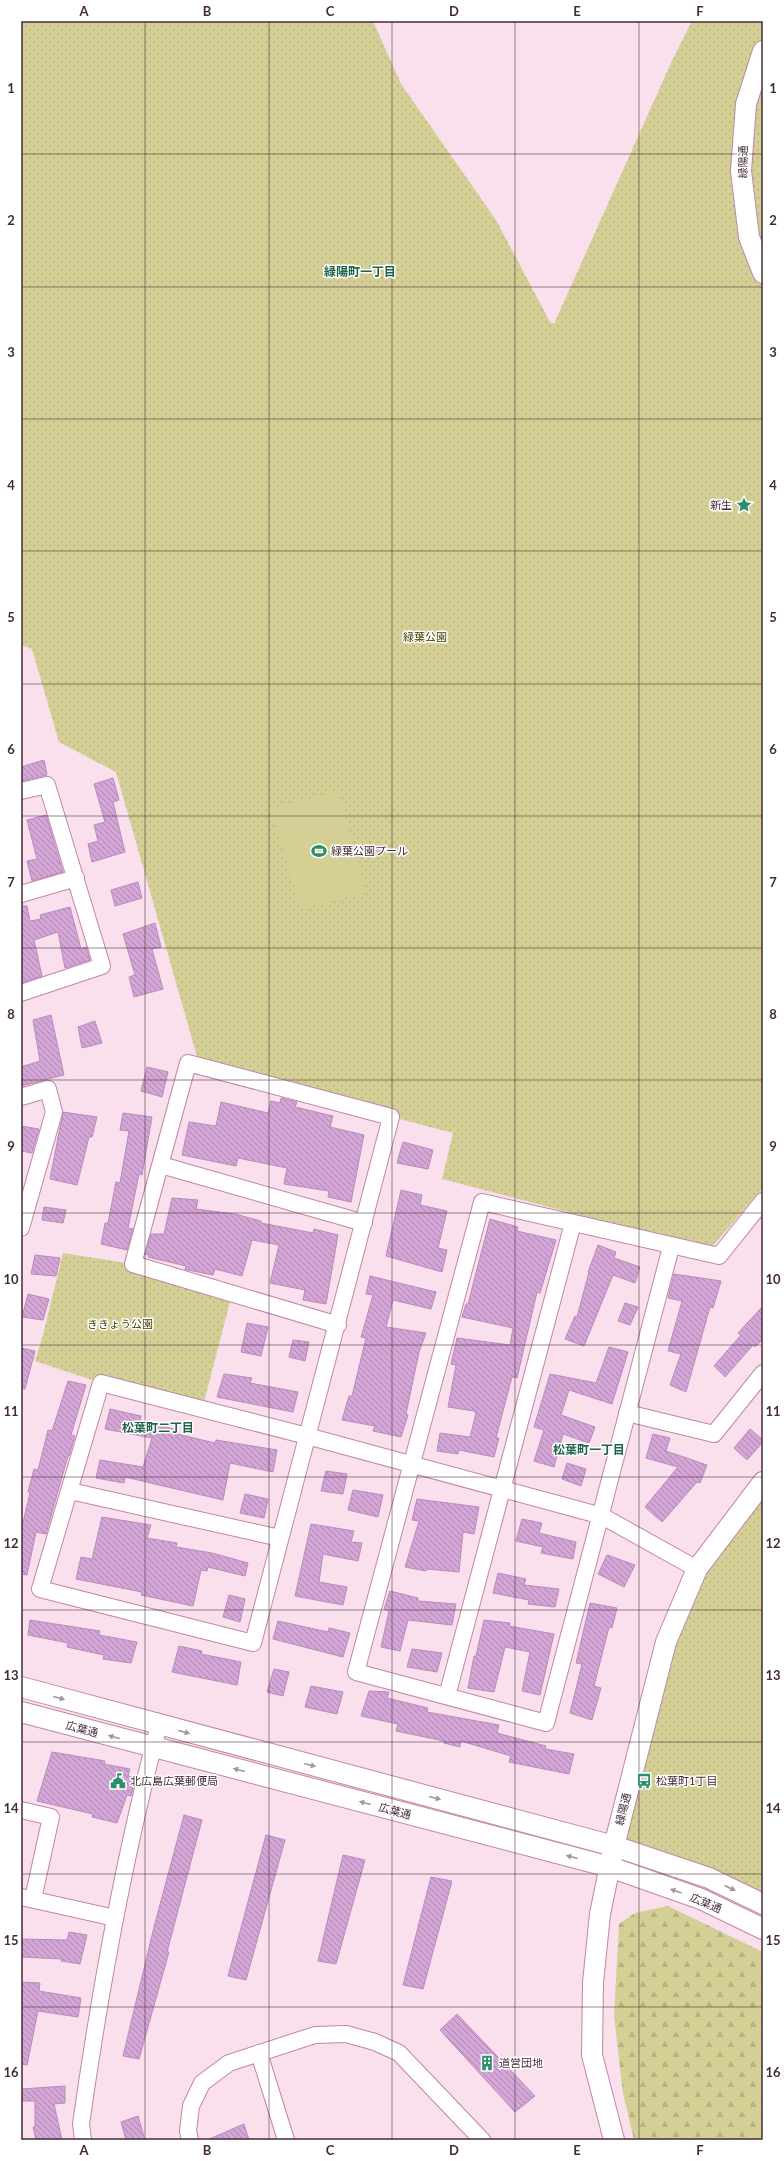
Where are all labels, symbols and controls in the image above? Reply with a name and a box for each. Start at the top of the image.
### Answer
text: A [78,3,89,19]
text: B [203,3,212,19]
text: C [326,3,335,19]
text: D [449,3,459,19]
text: E [573,3,581,19]
text: F [696,3,704,19]
text: 1 [7,80,15,96]
text: 1 [769,80,777,96]
street label: 緑陽通 [736,145,749,179]
text: 2 [7,212,15,228]
text: 2 [769,212,777,228]
district label: 緑陽町一丁目 [324,264,396,279]
text: 3 [7,344,15,360]
text: 3 [769,344,777,360]
text: 4 [7,477,15,493]
text: 4 [769,477,777,493]
place icon: 新生 [735,496,753,514]
place label: 新生 [710,498,732,511]
text: 5 [7,609,15,625]
text: 5 [769,609,777,625]
park label: 緑葉公園 [403,630,447,643]
text: 6 [7,741,15,757]
text: 6 [769,741,777,757]
sports icon: 緑葉公園プール [310,842,328,860]
place label: 緑葉公園プール [331,844,408,857]
text: 7 [7,874,15,890]
text: 7 [769,874,777,890]
text: 8 [7,1006,15,1022]
text: 8 [769,1006,777,1022]
text: 9 [7,1138,15,1154]
text: 9 [769,1138,777,1154]
text: 10 [3,1271,19,1287]
text: 10 [765,1271,781,1287]
park label: ききょう公園 [87,1317,153,1330]
text: 11 [3,1403,19,1419]
text: 11 [765,1403,781,1419]
district label: 松葉町二丁目 [122,1420,194,1435]
district label: 松葉町一丁目 [553,1442,625,1457]
text: 12 [3,1535,19,1551]
text: 12 [765,1535,781,1551]
text: 13 [3,1667,19,1683]
text: 13 [765,1667,781,1683]
one-way arrow [53,1695,65,1701]
street label: 広葉通 [65,1718,100,1739]
one-way arrow [178,1729,190,1735]
one-way arrow [107,1734,119,1740]
one-way arrow [304,1762,316,1768]
one-way arrow [233,1767,245,1773]
public building icon: 北広島広葉郵便局 [109,1772,127,1790]
bus stop icon: 松葉町1丁目 [635,1772,653,1790]
place label: 北広島広葉郵便局 [130,1774,218,1787]
place label: 松葉町1丁目 [656,1774,717,1787]
street label: 緑陽通 [612,1791,633,1826]
one-way arrow [429,1796,442,1802]
text: 14 [3,1800,19,1816]
one-way arrow [359,1800,371,1806]
street label: 広葉通 [378,1800,413,1821]
text: 14 [765,1800,781,1816]
one-way arrow [566,1854,578,1860]
one-way arrow [724,1885,735,1891]
one-way arrow [670,1888,682,1894]
street label: 広葉通 [688,1890,724,1915]
text: 15 [3,1932,19,1948]
text: 15 [765,1932,781,1948]
building icon: 道営団地 [478,2054,496,2072]
place label: 道営団地 [499,2056,543,2069]
text: 16 [3,2064,19,2080]
text: 16 [765,2064,781,2080]
text: A [78,2142,89,2158]
text: B [203,2142,212,2158]
text: C [326,2142,335,2158]
text: D [449,2142,459,2158]
text: E [573,2142,581,2158]
text: F [696,2142,704,2158]

